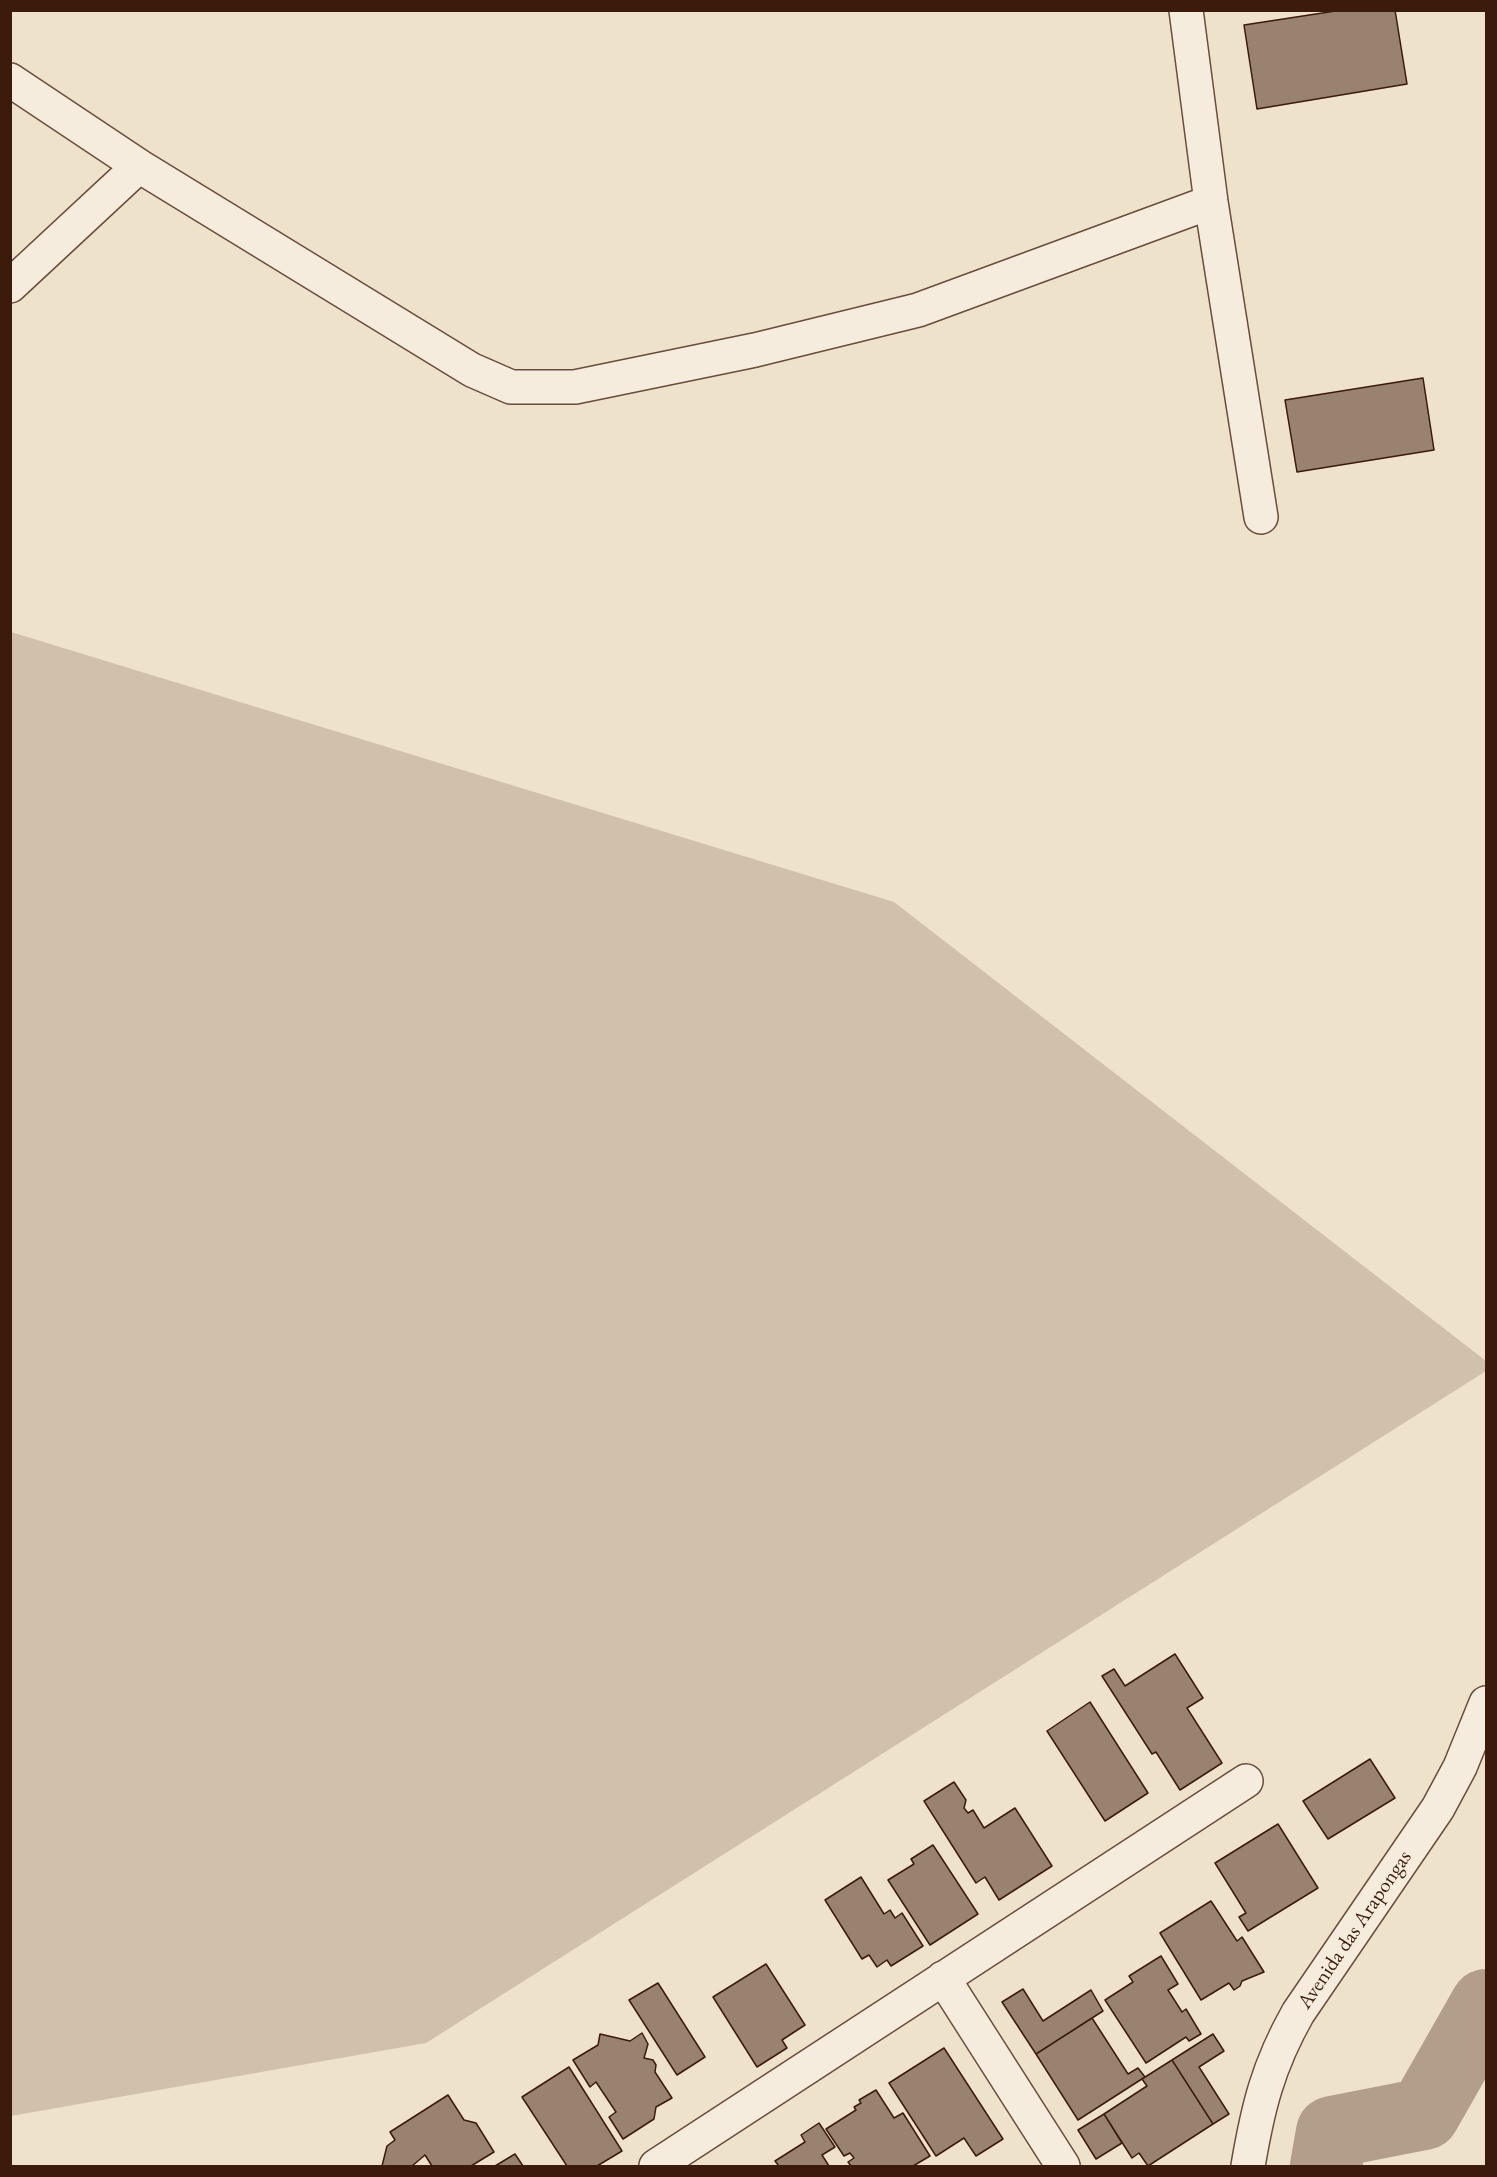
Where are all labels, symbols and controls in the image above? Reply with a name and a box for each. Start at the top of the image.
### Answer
street label: Avenida das Arapongas [1293,1846,1417,2014]

